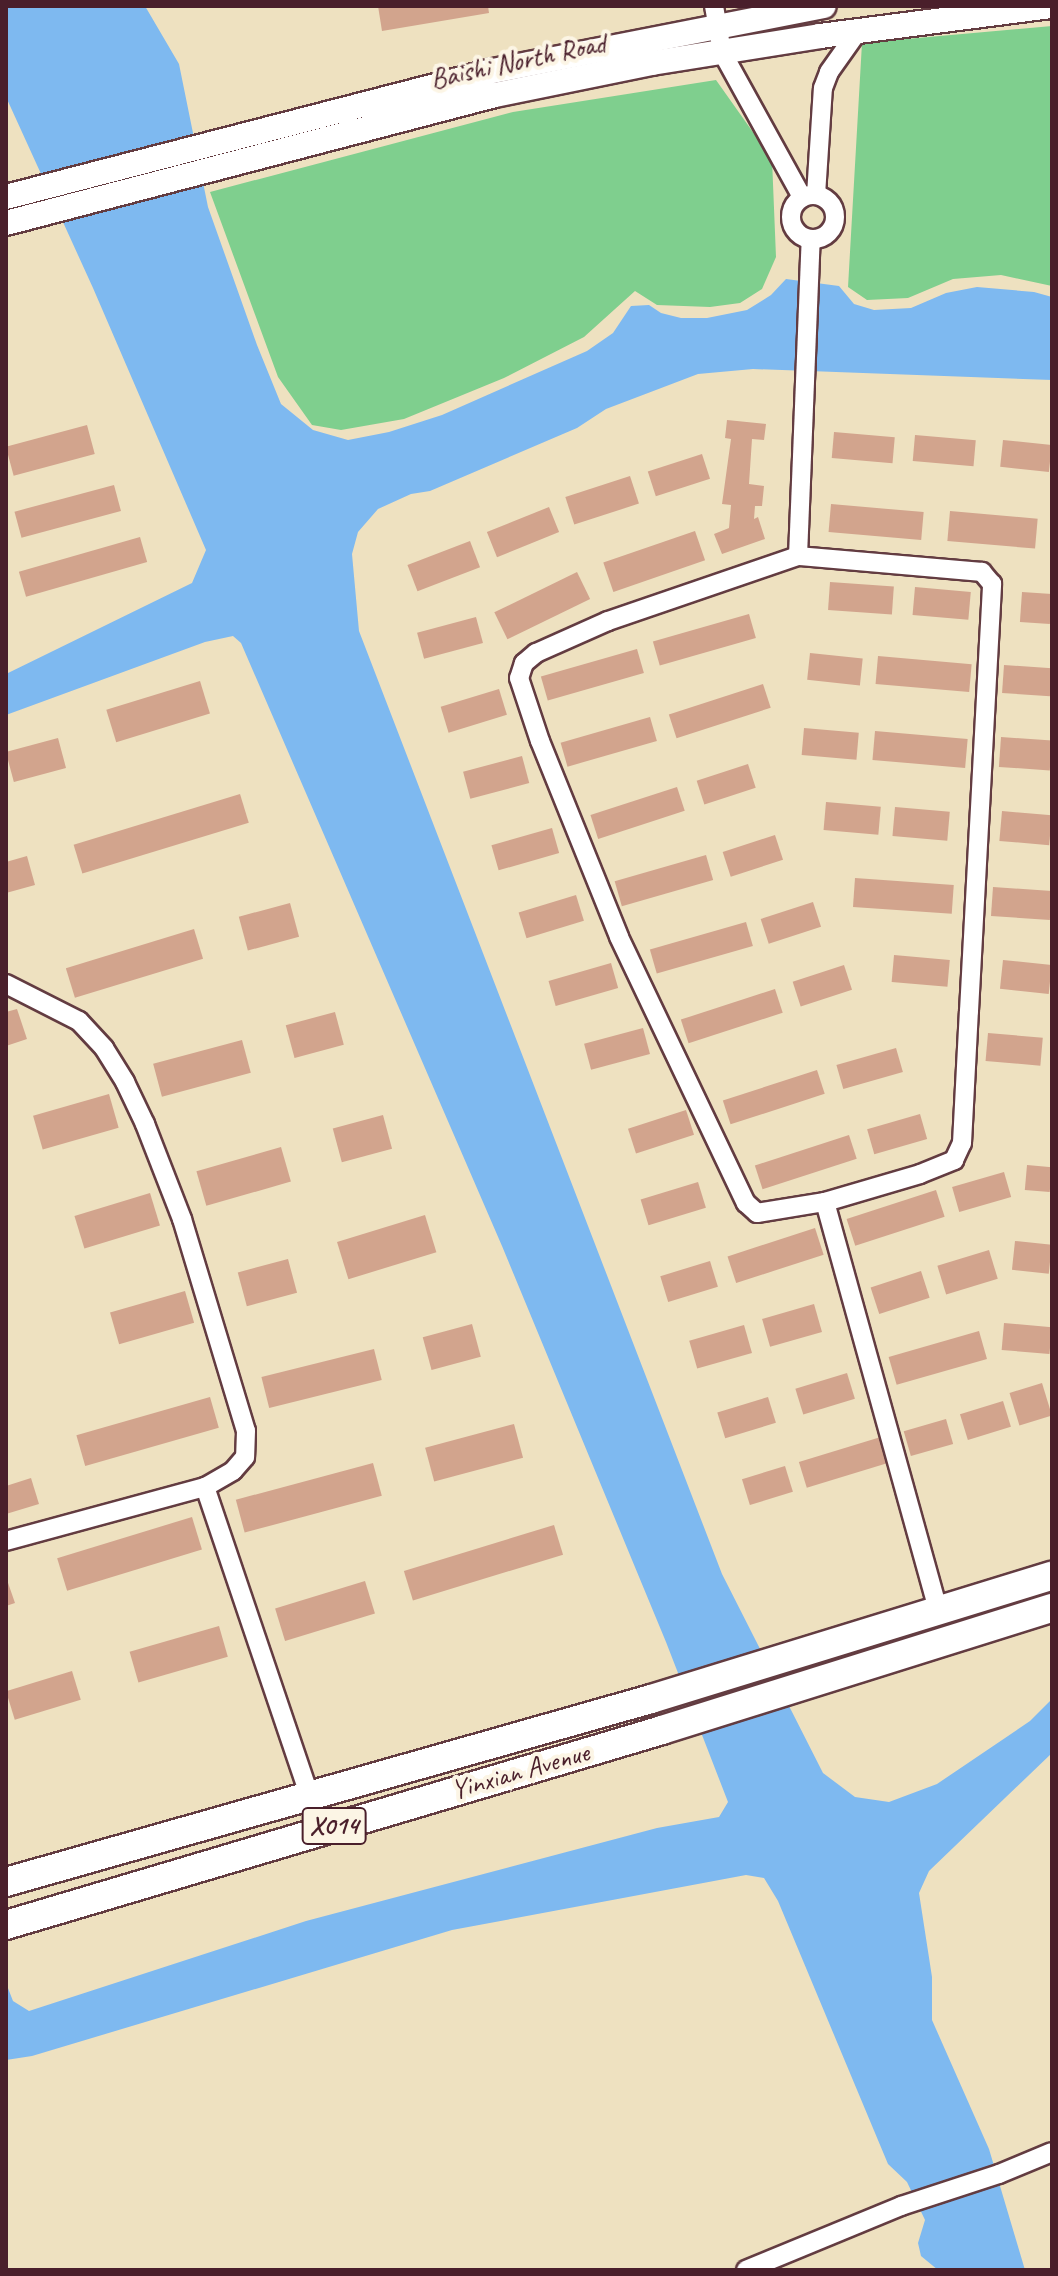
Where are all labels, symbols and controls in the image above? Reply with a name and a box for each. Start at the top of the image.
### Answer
street label: Baishi North Road [427,26,609,96]
street label: Yinxian Avenue [447,1735,593,1807]
road number: X014 [300,1804,368,1848]

